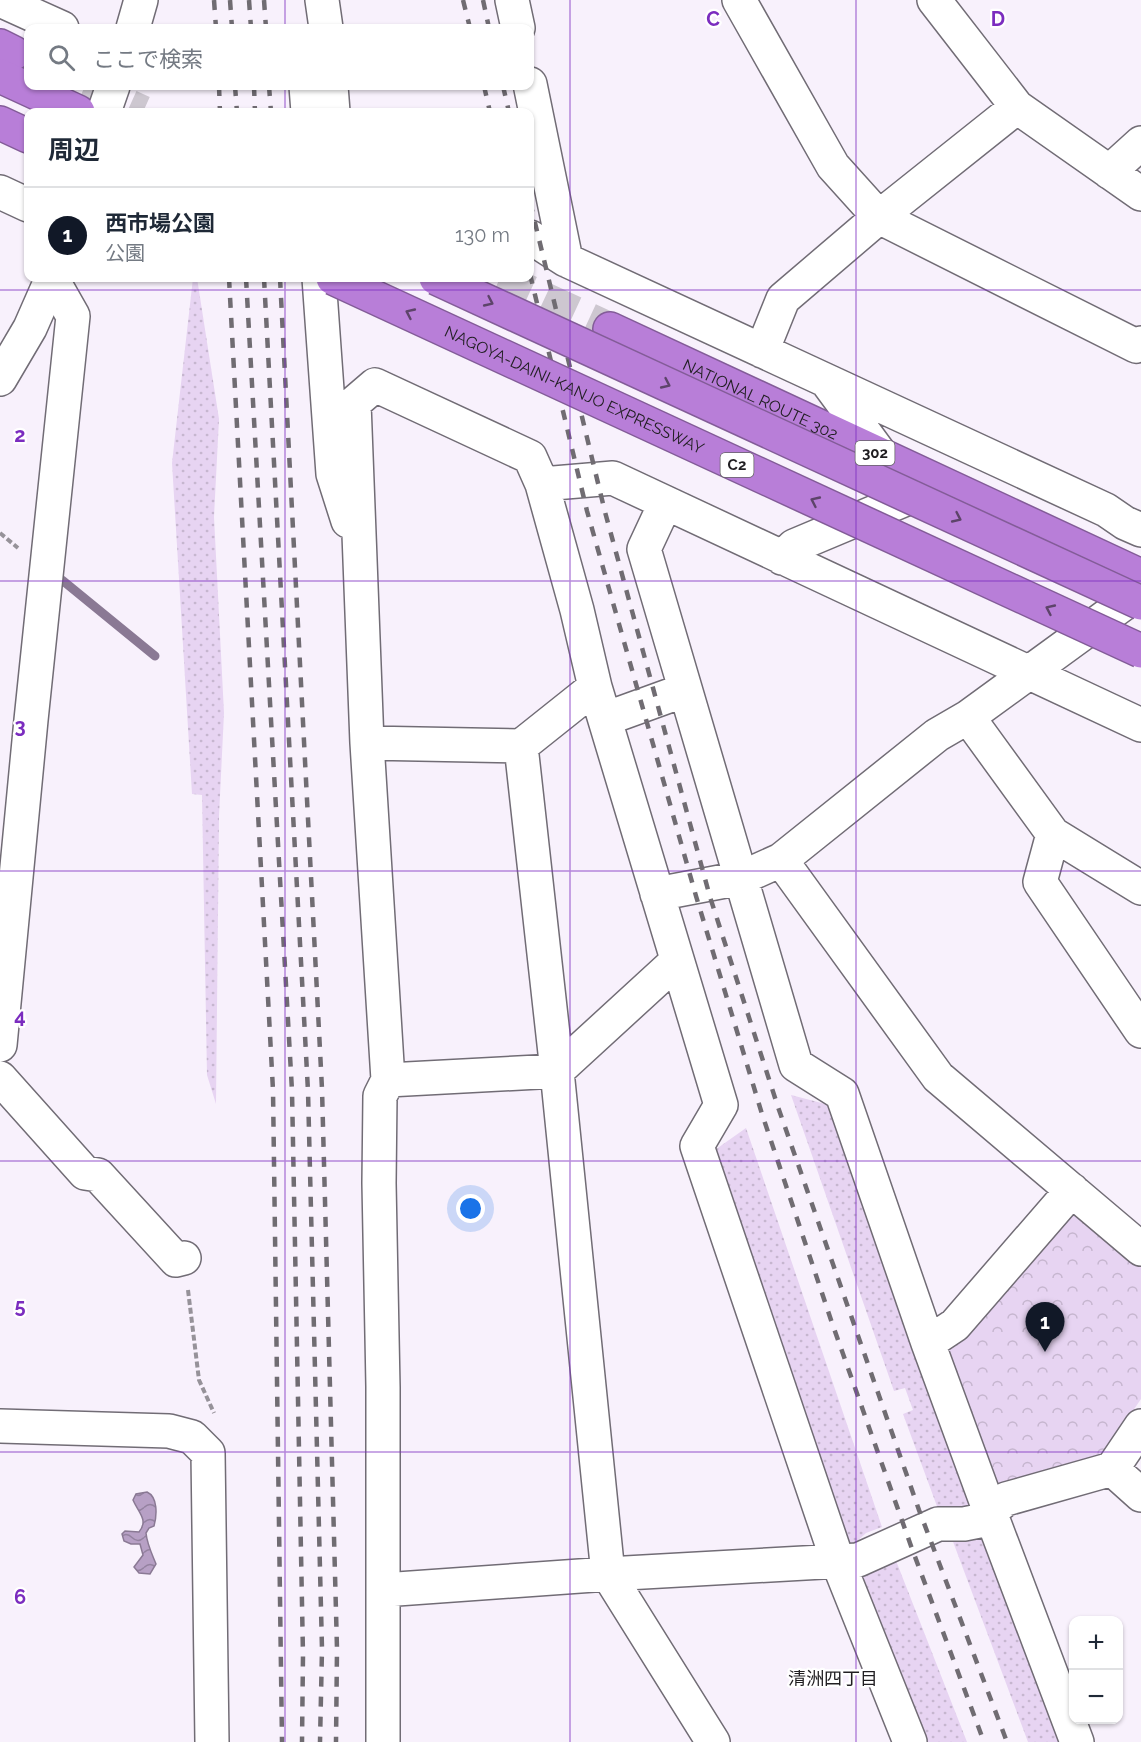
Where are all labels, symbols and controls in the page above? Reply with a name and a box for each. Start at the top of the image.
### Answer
text: C [706,7,720,31]
text: D [991,7,1005,31]
search box [24,24,534,90]
icon: search [45,41,78,74]
text: ここで検索 [93,46,203,72]
text: 周辺 [48,135,100,165]
text: 西市場公園 [105,210,215,236]
text: 1 [63,223,72,247]
text: 130 m [455,223,510,247]
text: 公園 [105,241,145,265]
one-way arrow [482,295,493,307]
one-way arrow [405,308,416,320]
street label: NAGOYA-DAINI-KANJO EXPRESSWAY [442,322,707,458]
street label: NATIONAL ROUTE 302 [680,355,841,444]
one-way arrow [659,376,670,388]
text: 2 [14,423,26,447]
road number: 302 [856,441,894,465]
road number: C2 [720,453,754,477]
one-way arrow [811,496,822,508]
one-way arrow [951,511,962,523]
one-way arrow [1045,604,1056,616]
text: 3 [14,714,26,738]
text: 4 [14,1004,26,1028]
your location [456,1194,485,1223]
text: 5 [14,1294,26,1318]
pin: 1 [1026,1302,1064,1352]
text: 6 [14,1585,26,1609]
map controls [1069,1616,1123,1724]
button: + [1069,1616,1123,1670]
district label: 清洲四丁目 [788,1668,878,1689]
button: − [1069,1670,1123,1724]

